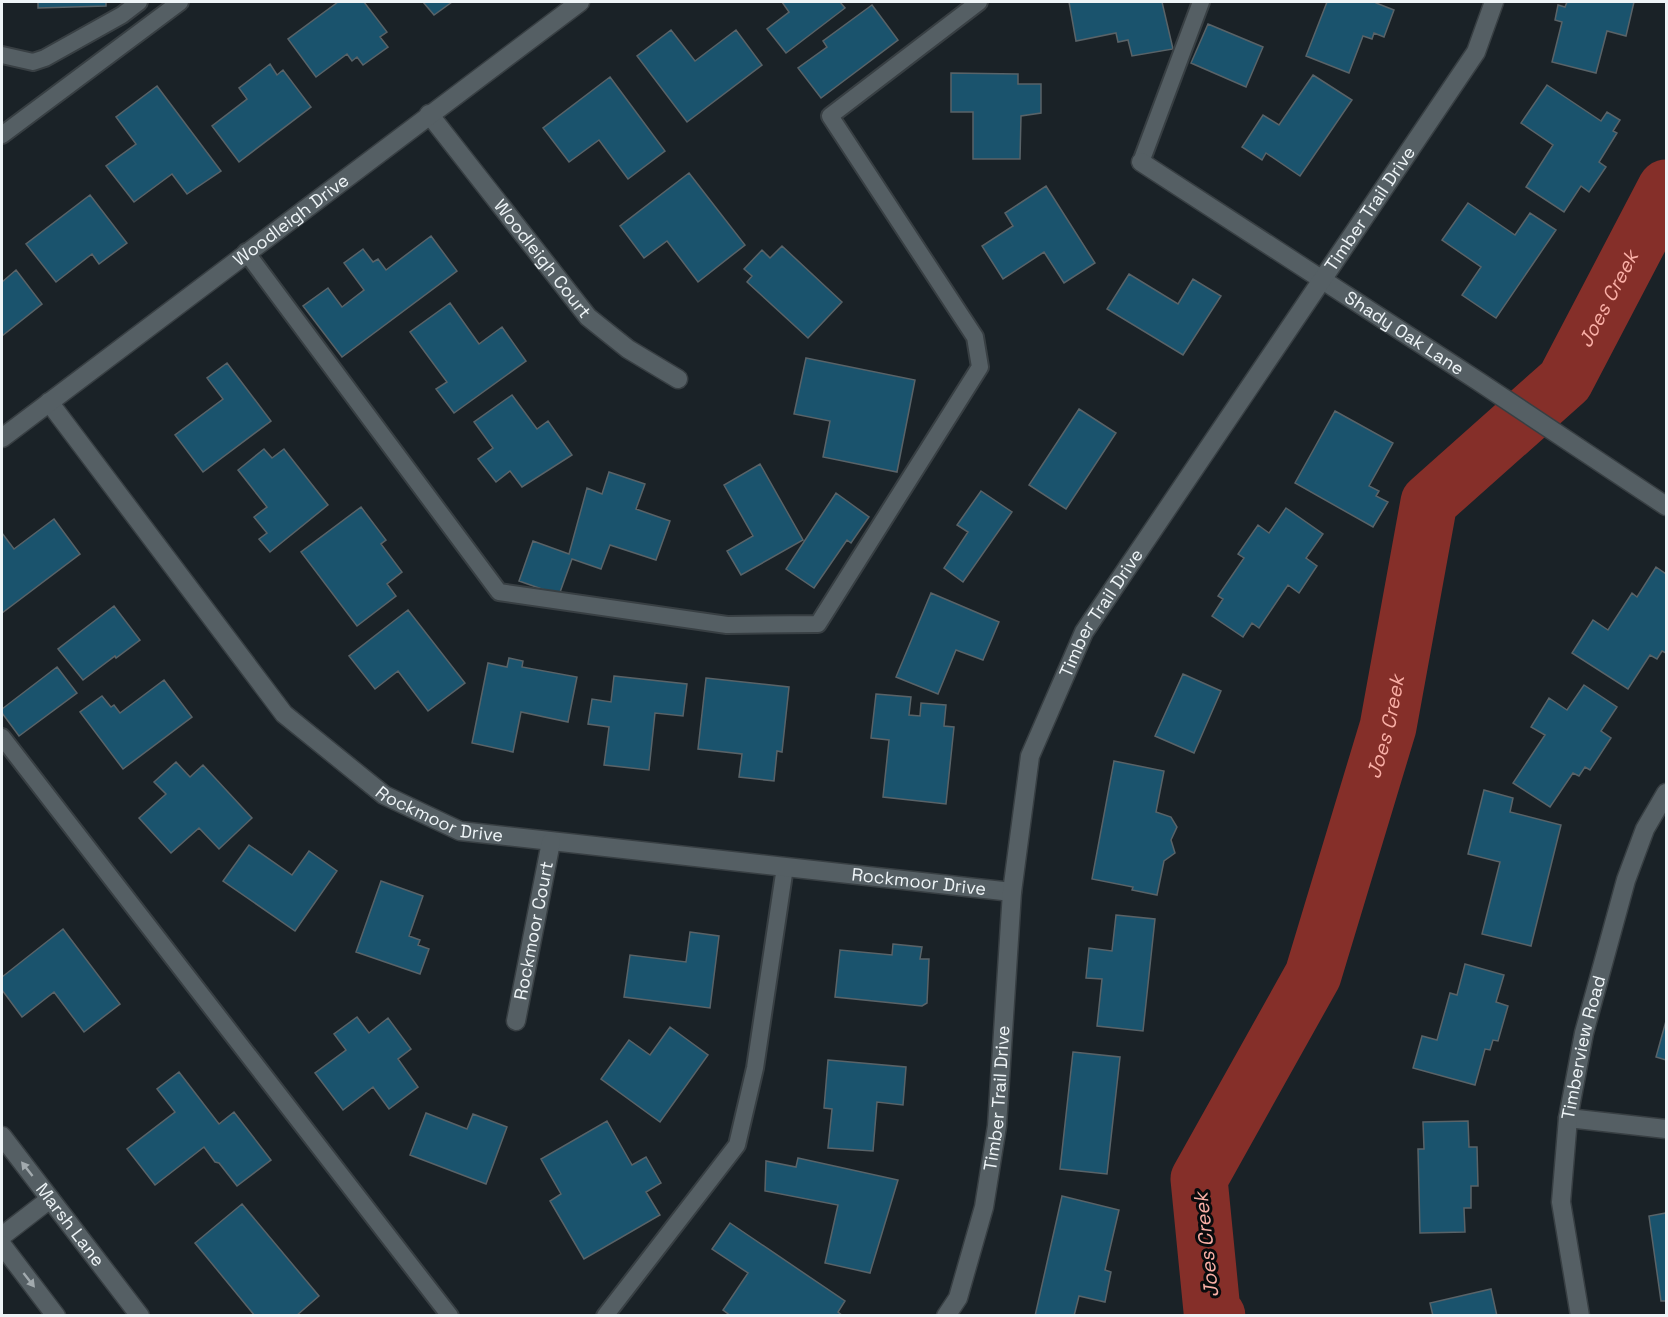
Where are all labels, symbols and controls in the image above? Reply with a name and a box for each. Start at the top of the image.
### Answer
street label: Timber Trail Drive [1319,142,1420,276]
street label: Woodleigh Drive [228,168,353,271]
street label: Woodleigh Court [489,194,597,323]
water label: Joes Creek [1572,244,1645,352]
street label: Shady Oak Lane [1340,285,1469,380]
street label: Timber Trail Drive [1054,544,1148,681]
water label: Joes Creek [1360,671,1411,782]
street label: Rockmoor Drive [371,781,504,847]
street label: Rockmoor Court [508,859,558,1002]
street label: Rockmoor Drive [850,862,987,900]
street label: Timberview Road [1556,973,1610,1121]
street label: Timber Trail Drive [978,1025,1014,1173]
one-way arrow [21,1162,33,1178]
street label: Marsh Lane [31,1178,110,1271]
water label: Joes Creek [1187,1189,1224,1299]
one-way arrow [22,1273,34,1288]

